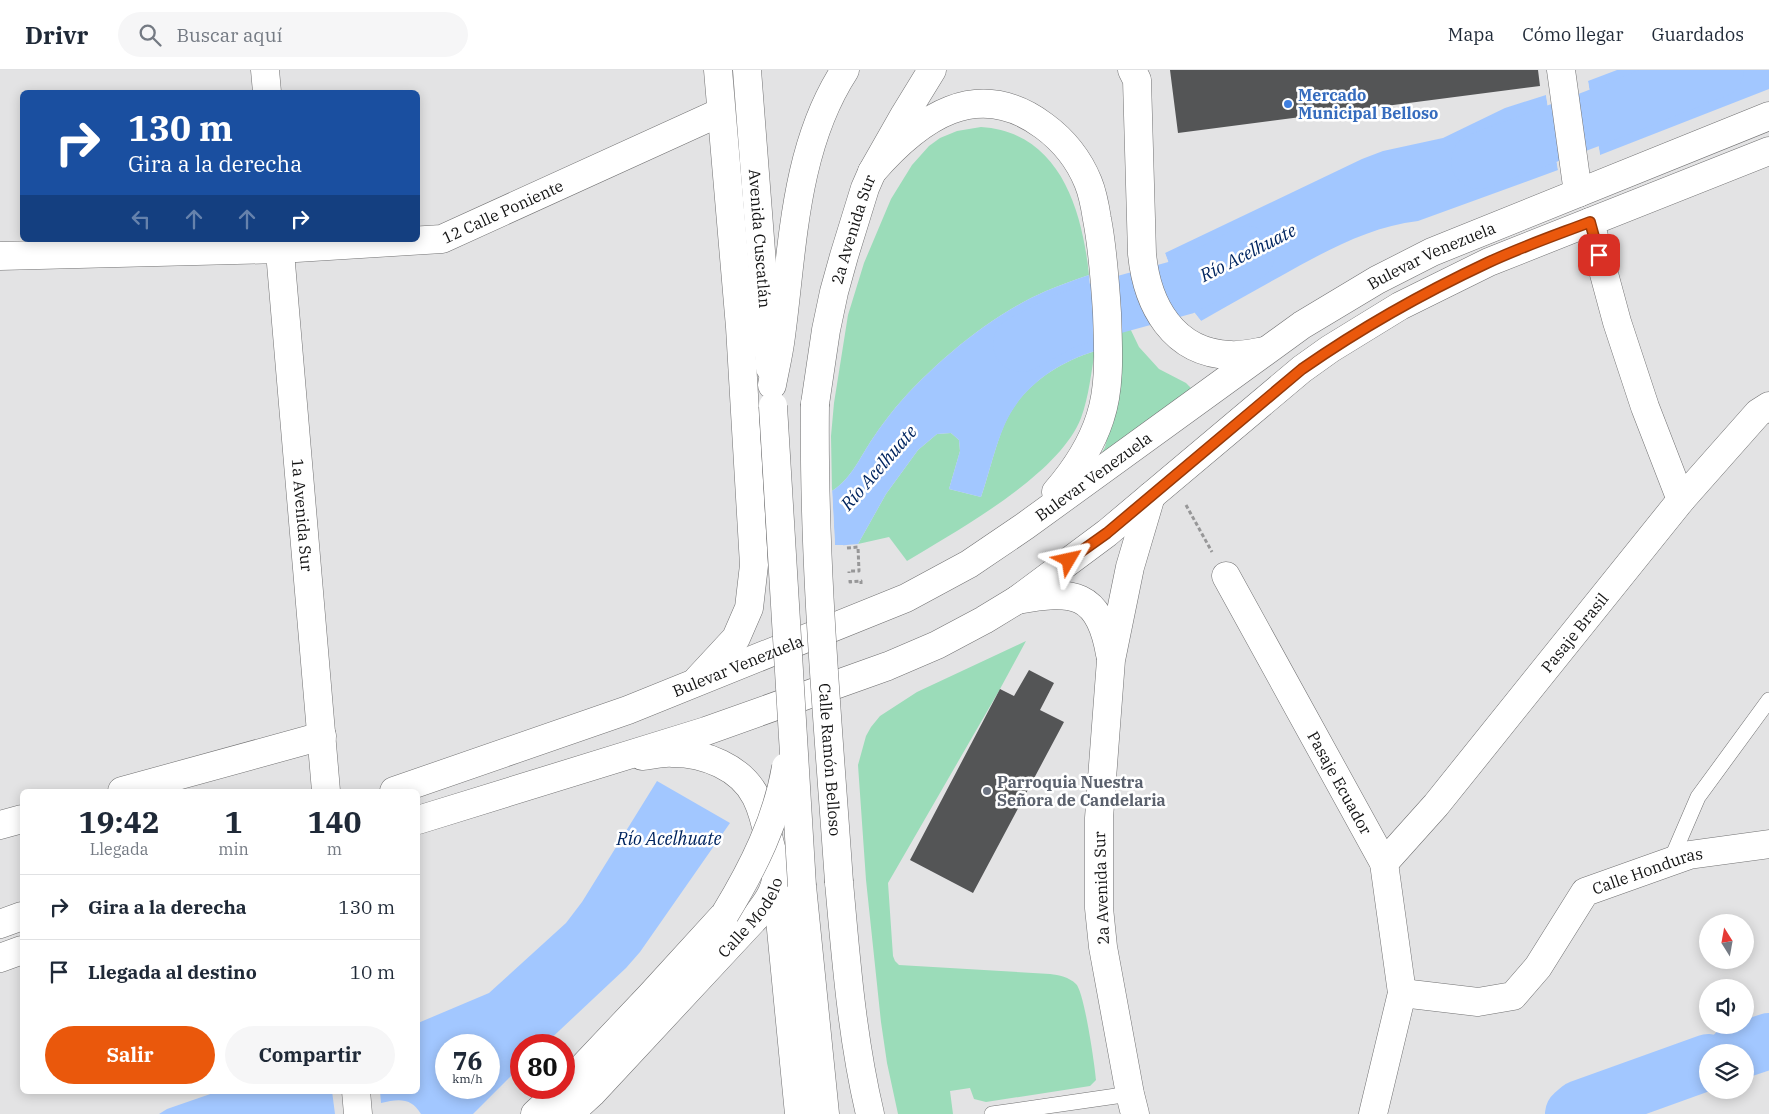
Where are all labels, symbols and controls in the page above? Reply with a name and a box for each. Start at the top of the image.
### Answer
search box [118,12,468,57]
text: Drivr [25,19,88,51]
icon: search [136,21,164,49]
text: Buscar aquí [176,23,282,47]
text: Mapa [1448,23,1494,46]
text: Cómo llegar [1522,23,1623,46]
text: Guardados [1651,23,1744,46]
place label: Mercado Municipal Belloso [1298,85,1438,123]
marker: Mercado Municipal Belloso [1282,98,1294,110]
text: 130 m [128,105,233,151]
icon: right [45,110,110,175]
text: Gira a la derecha [128,149,302,178]
street label: Avenida Cuscatlán [745,168,775,309]
street label: 2a Avenida Sur [827,172,880,286]
street label: 12 Calle Poniente [439,175,566,248]
icon: left [127,205,155,233]
icon: ahead [180,205,208,233]
icon: ahead [233,205,261,233]
icon: right [286,205,314,233]
street label: Bulevar Venezuela [1363,217,1499,294]
water label: Río Acelhuate [1195,218,1300,287]
pin [1578,234,1620,276]
icon: arrive [1585,241,1613,269]
water label: Río Acelhuate [835,420,922,516]
street label: Bulevar Venezuela [1031,427,1156,525]
street label: 1a Avenida Sur [288,458,317,572]
position arrow [1042,533,1094,585]
street label: Pasaje Brasil [1536,589,1613,676]
street label: Bulevar Venezuela [670,630,806,701]
street label: Calle Ramón Belloso [815,682,846,837]
street label: Pasaje Ecuador [1303,727,1376,838]
place label: Parroquia Nuestra Señora de Candelaria [997,772,1166,810]
marker: Parroquia Nuestra Señora de Candelaria [981,785,993,797]
text: 19:42 [79,802,160,841]
text: 1 [225,802,243,841]
text: 140 [307,802,361,841]
water label: Río Acelhuate [615,827,722,850]
street label: 2a Avenida Sur [1089,831,1113,945]
text: Llegada [90,839,149,859]
text: min [218,839,249,859]
text: m [327,839,342,859]
street label: Calle Honduras [1589,843,1704,899]
street label: Calle Modelo [713,876,786,962]
icon: right [45,893,73,921]
text: Gira a la derecha [88,895,247,919]
text: 130 m [338,895,395,919]
north arrow [1699,914,1754,969]
map controls [1699,914,1754,1099]
icon: arrive [45,958,73,986]
text: Llegada al destino [88,960,257,984]
text: 10 m [350,960,395,984]
button: sound [1699,979,1754,1034]
button: Salir [45,1026,215,1084]
button: Compartir [225,1026,395,1084]
speed limit sign: 80 [510,1034,575,1099]
text: 76 [452,1044,483,1077]
button: layers [1699,1044,1754,1099]
text: km/h [452,1071,483,1086]

